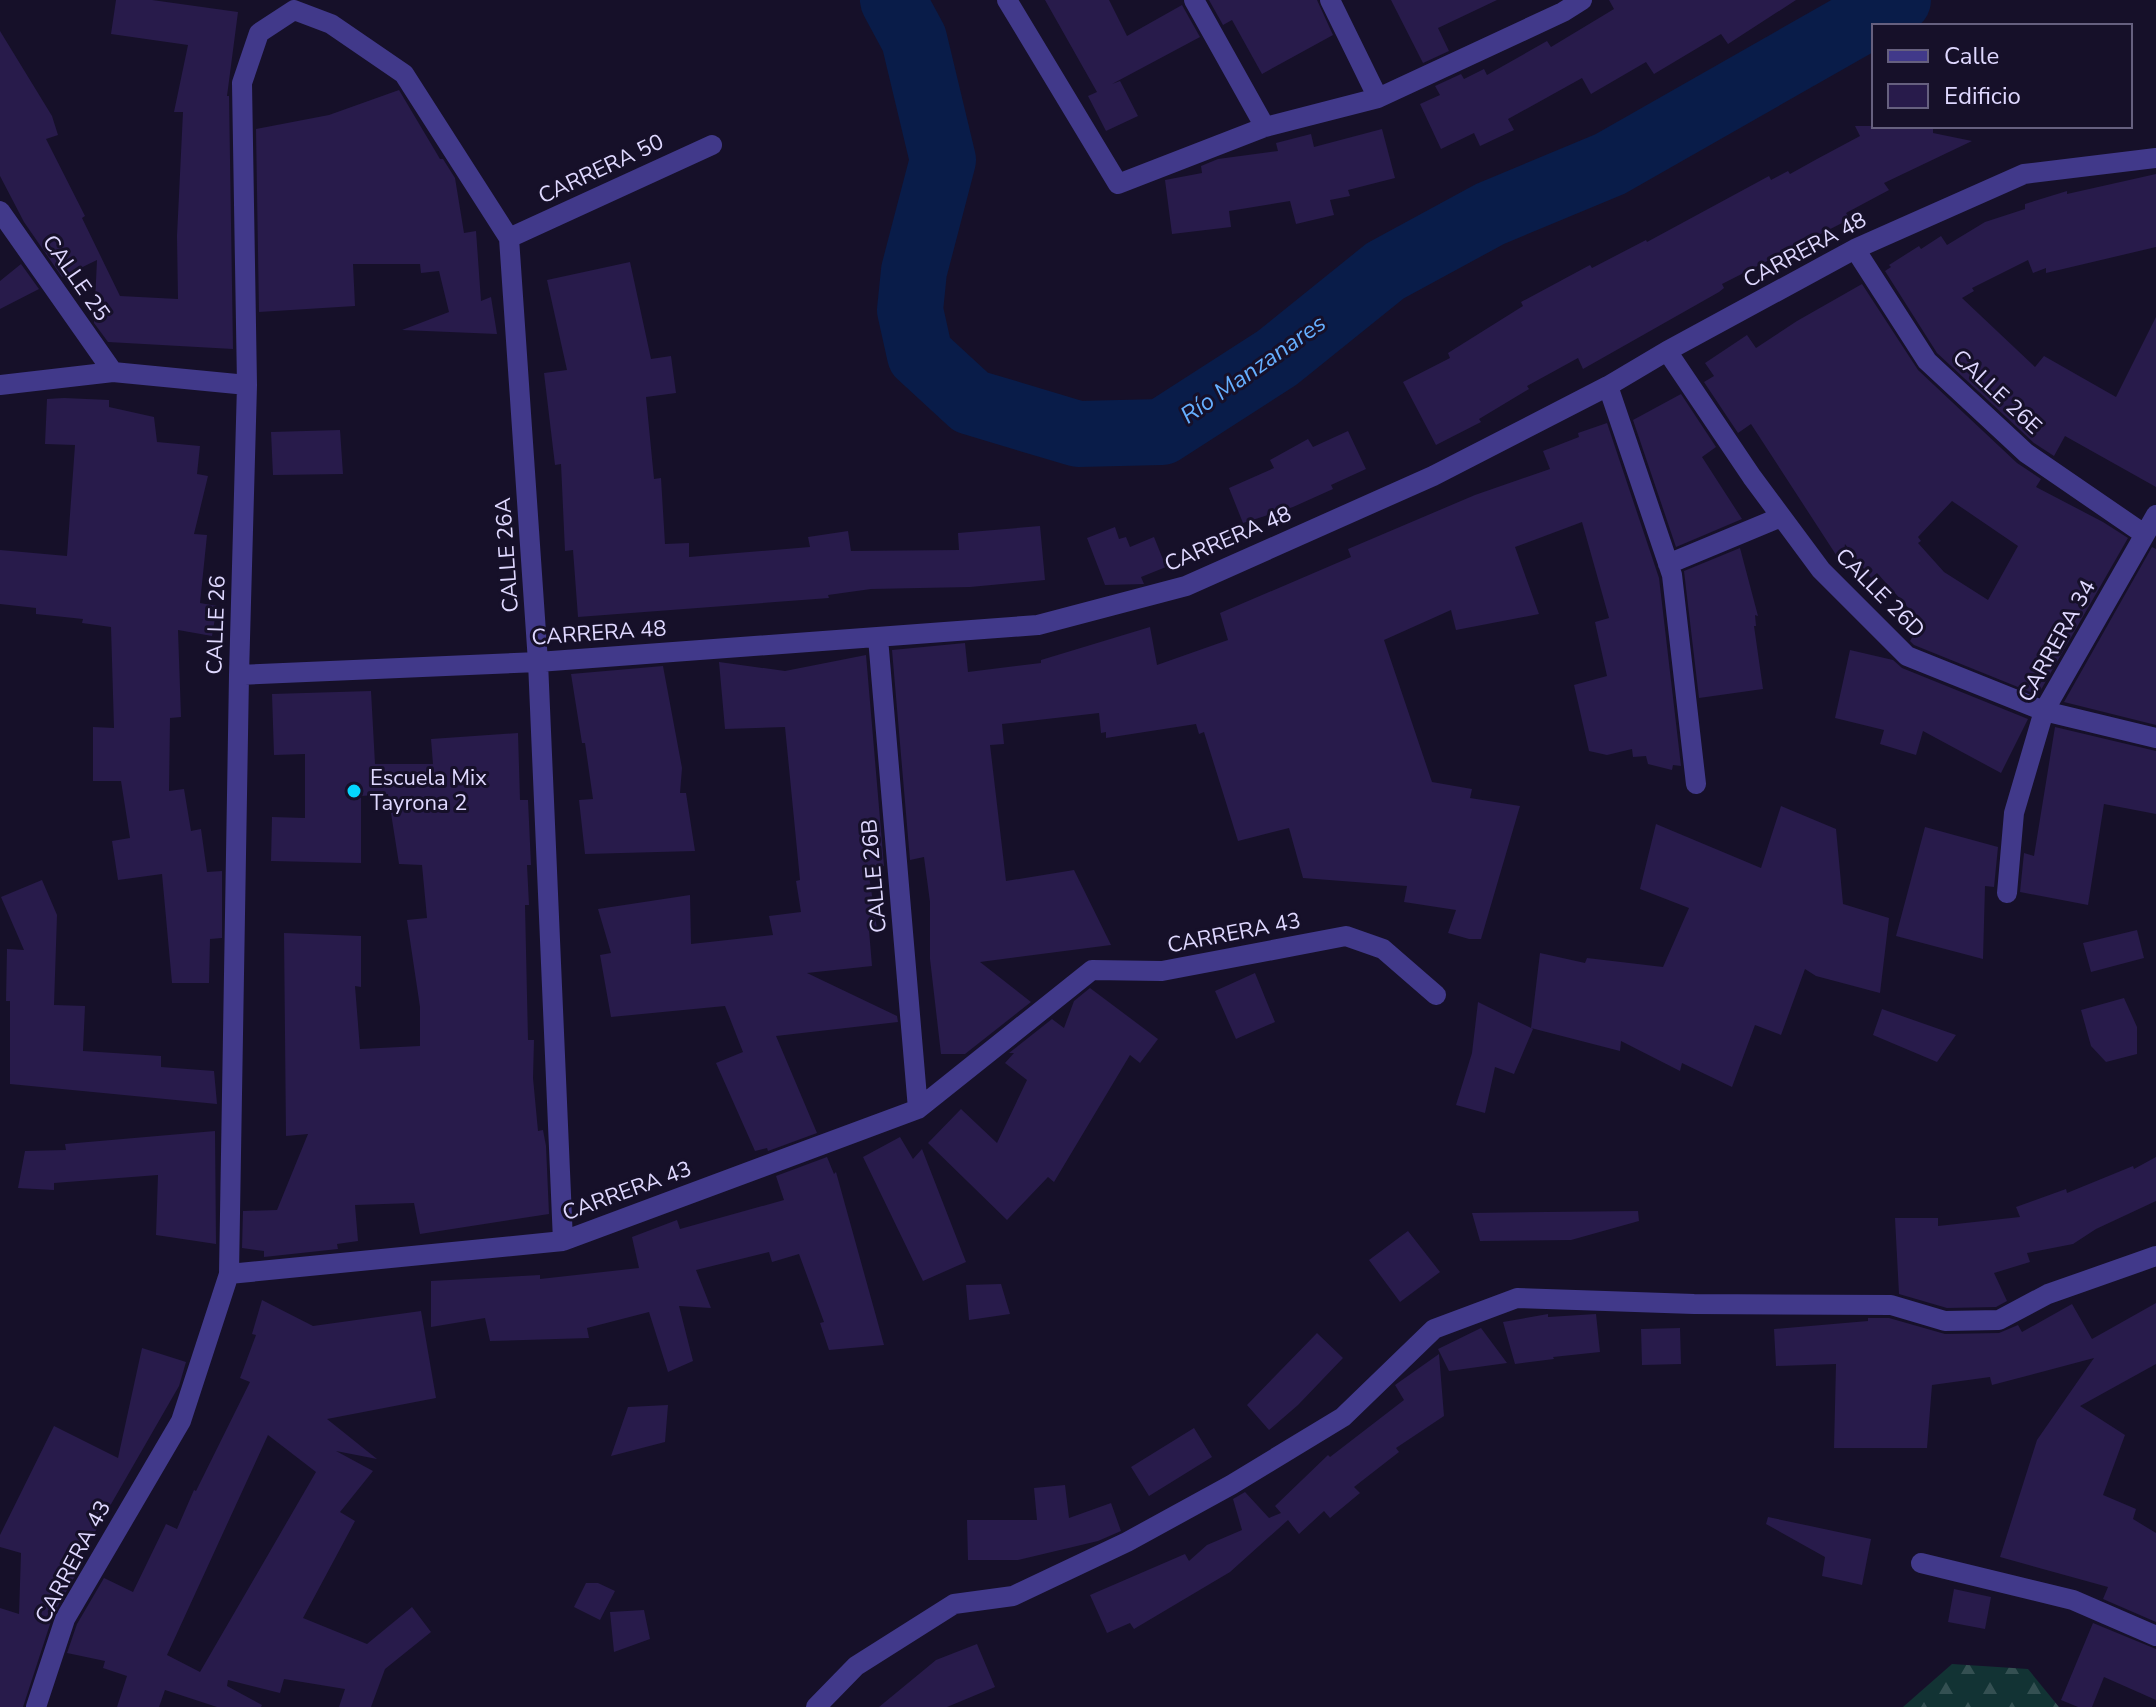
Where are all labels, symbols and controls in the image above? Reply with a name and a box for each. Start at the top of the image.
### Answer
legend [1872,24,2132,128]
text: Calle [1944,40,1999,72]
text: Edificio [1944,80,2021,112]
street label: CARRERA 50 [533,127,669,211]
street label: CARRERA 48 [1738,205,1872,295]
street label: CALLE 25 [35,229,117,327]
water label: Río Manzanares [1174,307,1332,431]
street label: CALLE 26E [1946,343,2048,441]
street label: CALLE 26A [488,496,526,614]
street label: CARRERA 48 [1160,499,1296,579]
street label: CALLE 26D [1829,542,1931,644]
street label: CALLE 26 [199,575,233,675]
street label: CARRERA 34 [2011,575,2103,707]
street label: CARRERA 48 [530,613,668,653]
place label: Escuela Mix Tayrona 2 [370,763,487,818]
marker: Escuela Mix Tayrona 2 [345,782,363,800]
street label: CALLE 26B [854,818,894,934]
street label: CARRERA 43 [1165,905,1303,961]
street label: CARRERA 43 [558,1154,696,1228]
street label: CARRERA 43 [28,1495,118,1629]

